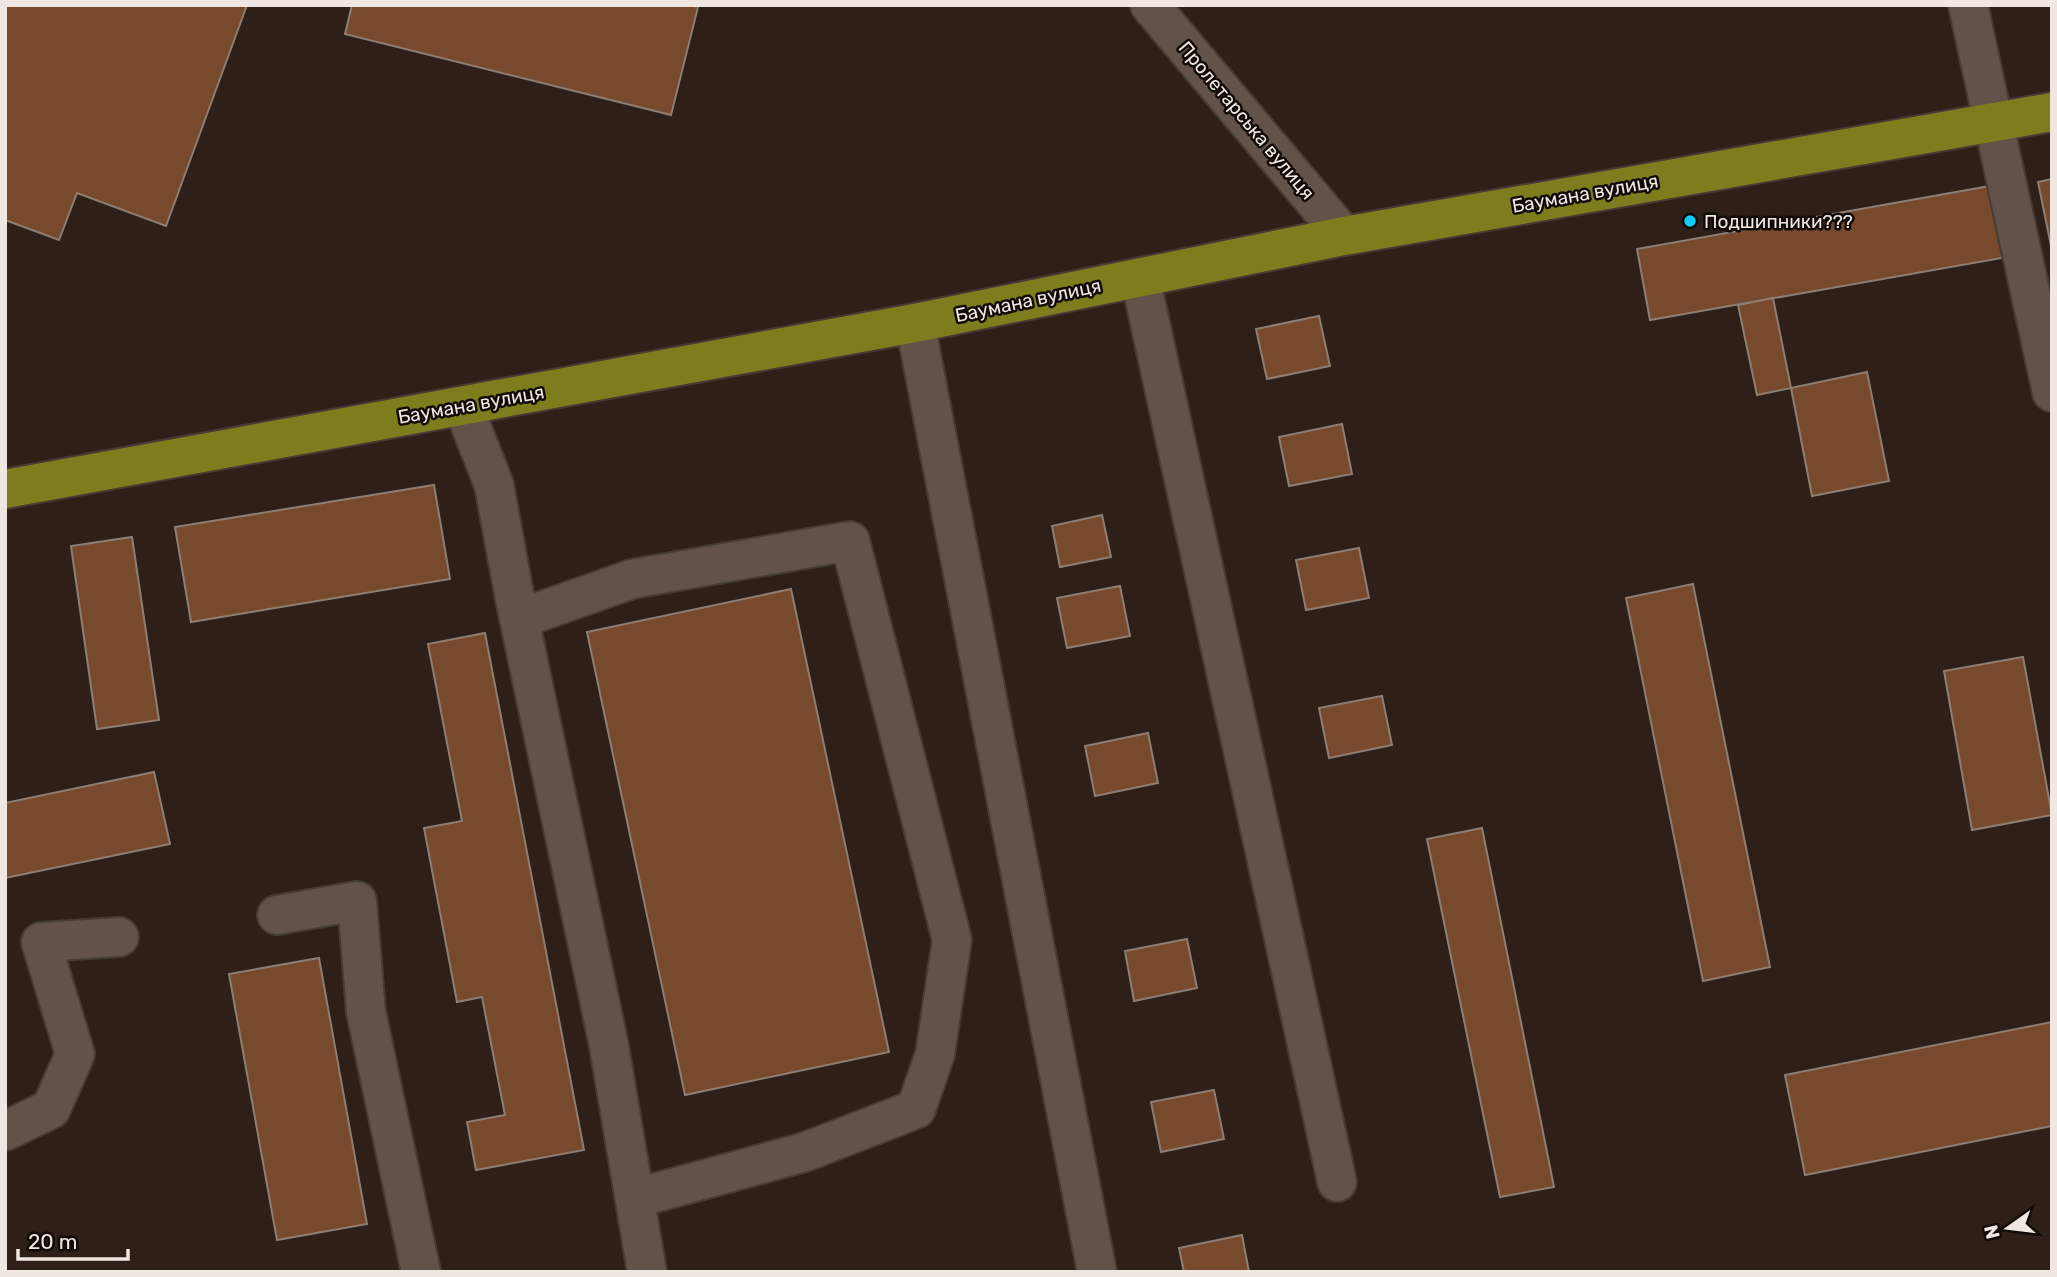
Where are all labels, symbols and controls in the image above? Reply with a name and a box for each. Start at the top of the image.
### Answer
street label: Пролетарська вулиця [1174,37,1319,204]
street label: Баумана вулиця [1510,169,1660,218]
place label: Подшипники??? [1704,210,1853,233]
marker: Подшипники??? [1682,213,1698,229]
street label: Баумана вулиця [953,274,1103,327]
street label: Баумана вулиця [396,380,546,429]
north arrow [1973,1193,2043,1263]
scale bar [18,1218,128,1262]
text: N [1979,1223,2005,1241]
text: 20 m [28,1229,77,1254]

